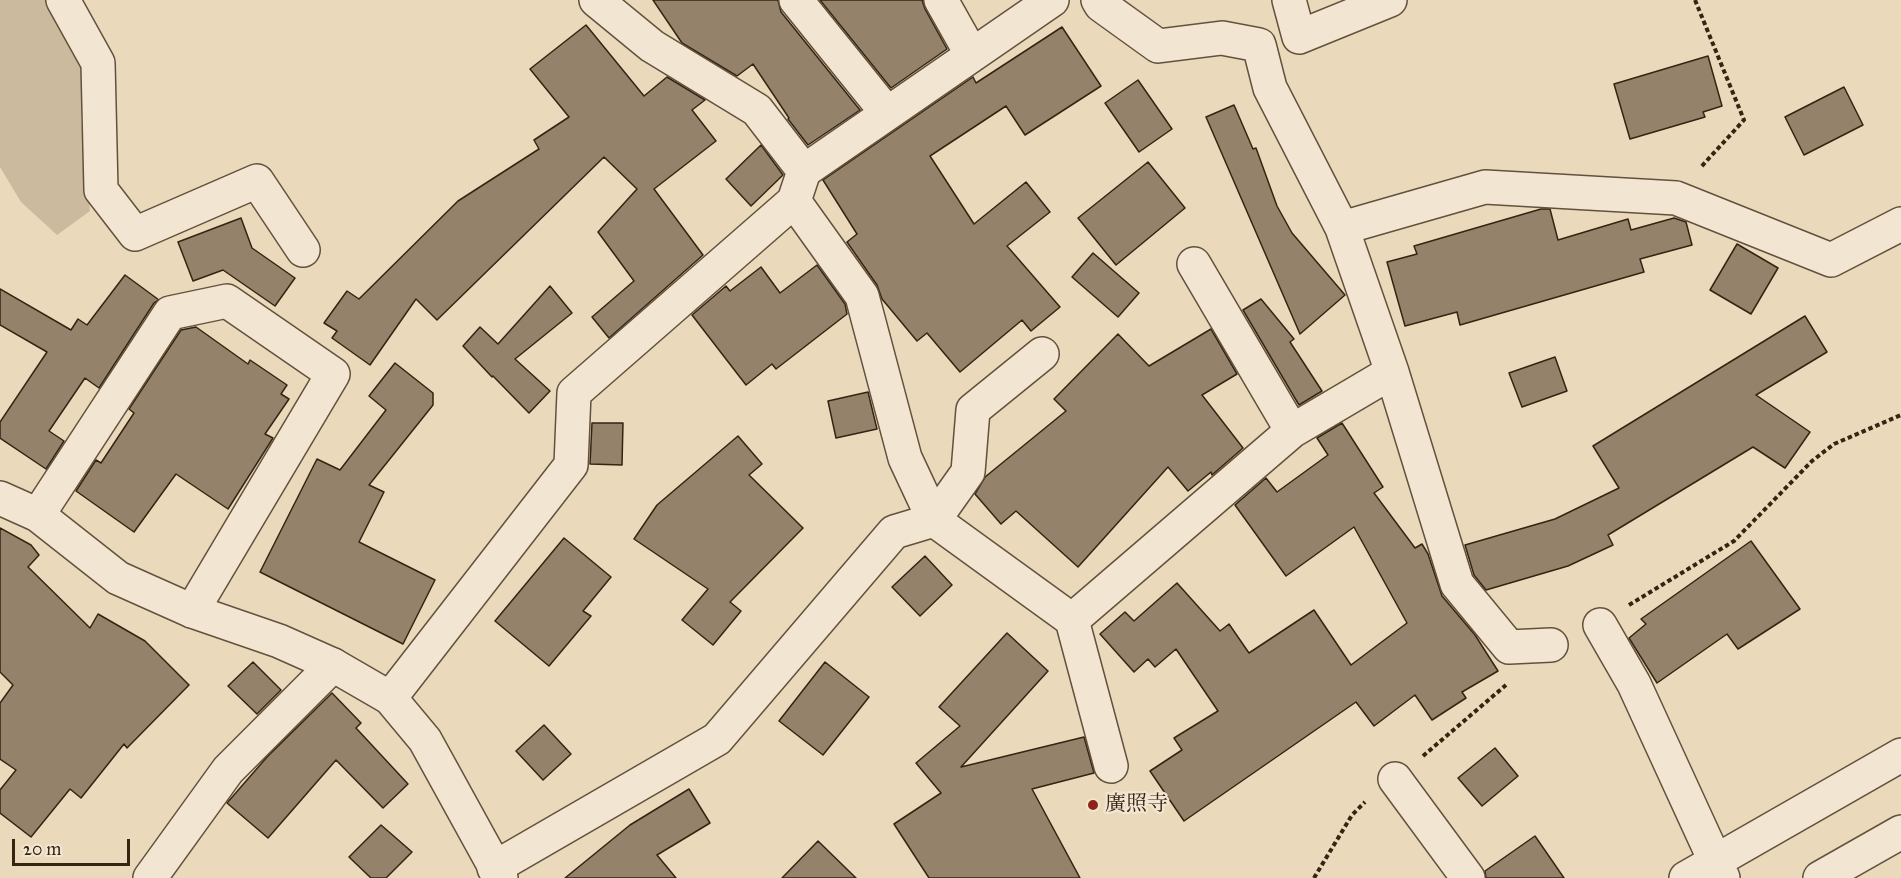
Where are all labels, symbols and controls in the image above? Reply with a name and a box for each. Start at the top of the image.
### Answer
place label: 廣照寺 [1105,792,1168,818]
marker: 廣照寺 [1086,798,1100,812]
scale bar [15,827,134,865]
text: 20 m [23,838,61,860]

